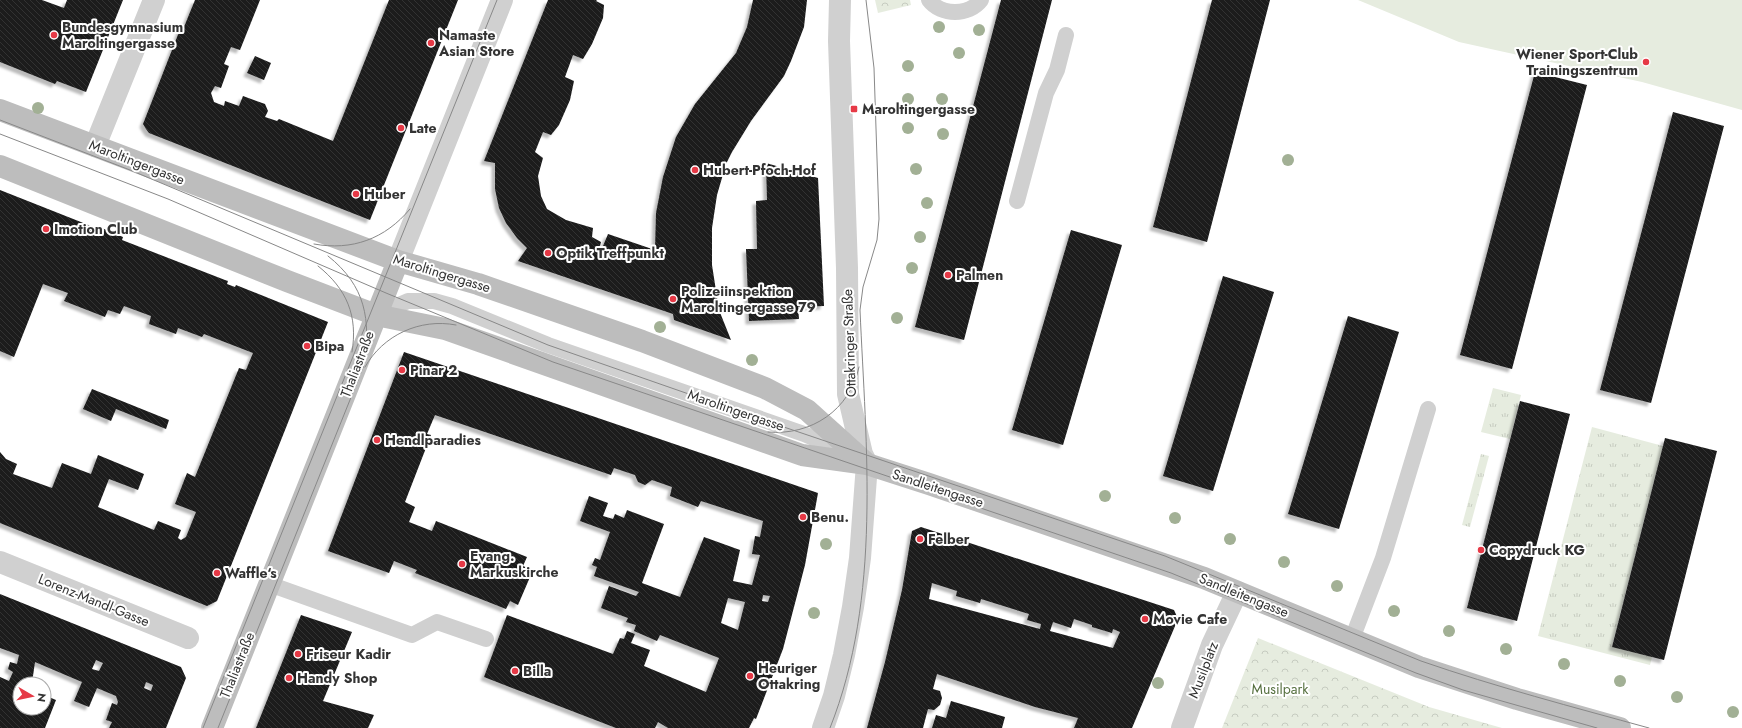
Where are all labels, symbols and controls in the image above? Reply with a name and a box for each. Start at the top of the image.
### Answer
place label: Bundesgymnasium Maroltingergasse [62,17,183,53]
place label: Namaste Asian Store [438,25,514,61]
marker: Bundesgymnasium Maroltingergasse [49,30,59,40]
marker: Namaste Asian Store [426,38,436,48]
place label: Wiener Sport-Club Trainingszentrum [1516,44,1638,80]
marker: Wiener Sport-Club Trainingszentrum [1641,57,1651,67]
place label: Maroltingergasse [862,99,975,119]
marker: Maroltingergasse [849,104,859,114]
place label: Late [409,118,436,138]
marker: Late [396,123,406,133]
street label: Maroltingergasse [86,135,188,189]
place label: Hubert-Pfoch-Hof [703,160,817,180]
marker: Hubert-Pfoch-Hof [690,165,700,175]
place label: Huber [364,184,406,204]
marker: Huber [351,189,361,199]
place label: Imotion Club [54,219,138,239]
marker: Imotion Club [41,224,51,234]
place label: Optik Treffpunkt [556,243,664,263]
marker: Optik Treffpunkt [543,248,553,258]
street label: Maroltingergasse [391,249,493,297]
place label: Palmen [956,265,1003,285]
marker: Palmen [943,270,953,280]
place label: Polizeiinspektion Maroltingergasse 79 [681,281,816,317]
street label: Ottakringer Straße [837,289,861,397]
marker: Polizeiinspektion Maroltingergasse 79 [668,294,678,304]
street label: Thaliastraße [335,328,379,400]
place label: Bipa [315,336,344,356]
marker: Bipa [302,341,312,351]
place label: Pinar 2 [410,360,457,380]
marker: Pinar 2 [397,365,407,375]
street label: Maroltingergasse [685,384,787,436]
place label: Hendlparadies [385,430,482,450]
marker: Hendlparadies [372,435,382,445]
street label: Sandleitengasse [890,464,986,512]
place label: Benu. [811,507,849,527]
marker: Benu. [798,512,808,522]
place label: Felber [928,529,970,549]
marker: Felber [915,534,925,544]
place label: Copydruck KG [1489,540,1585,560]
marker: Copydruck KG [1476,545,1486,555]
place label: Evang. Markuskirche [470,546,559,582]
marker: Evang. Markuskirche [457,559,467,569]
place label: Waffle‘s [225,563,277,583]
marker: Waffle‘s [212,568,222,578]
street label: Sandleitengasse [1196,568,1292,622]
street label: Lorenz-Mandl-Gasse [35,569,153,631]
place label: Movie Cafe [1153,609,1227,629]
marker: Movie Cafe [1140,614,1150,624]
street label: Thaliastraße [215,629,259,701]
street label: Musilplatz [1183,638,1223,701]
place label: Friseur Kadir [306,644,391,664]
marker: Friseur Kadir [293,649,303,659]
place label: Heuriger Ottakring [758,658,820,694]
place label: Billa [523,661,551,681]
marker: Billa [510,666,520,676]
place label: Handy Shop [297,668,378,688]
marker: Heuriger Ottakring [745,671,755,681]
marker: Handy Shop [284,673,294,683]
north arrow [12,676,52,716]
park label: Musilpark [1252,679,1309,699]
text: N [33,692,50,703]

